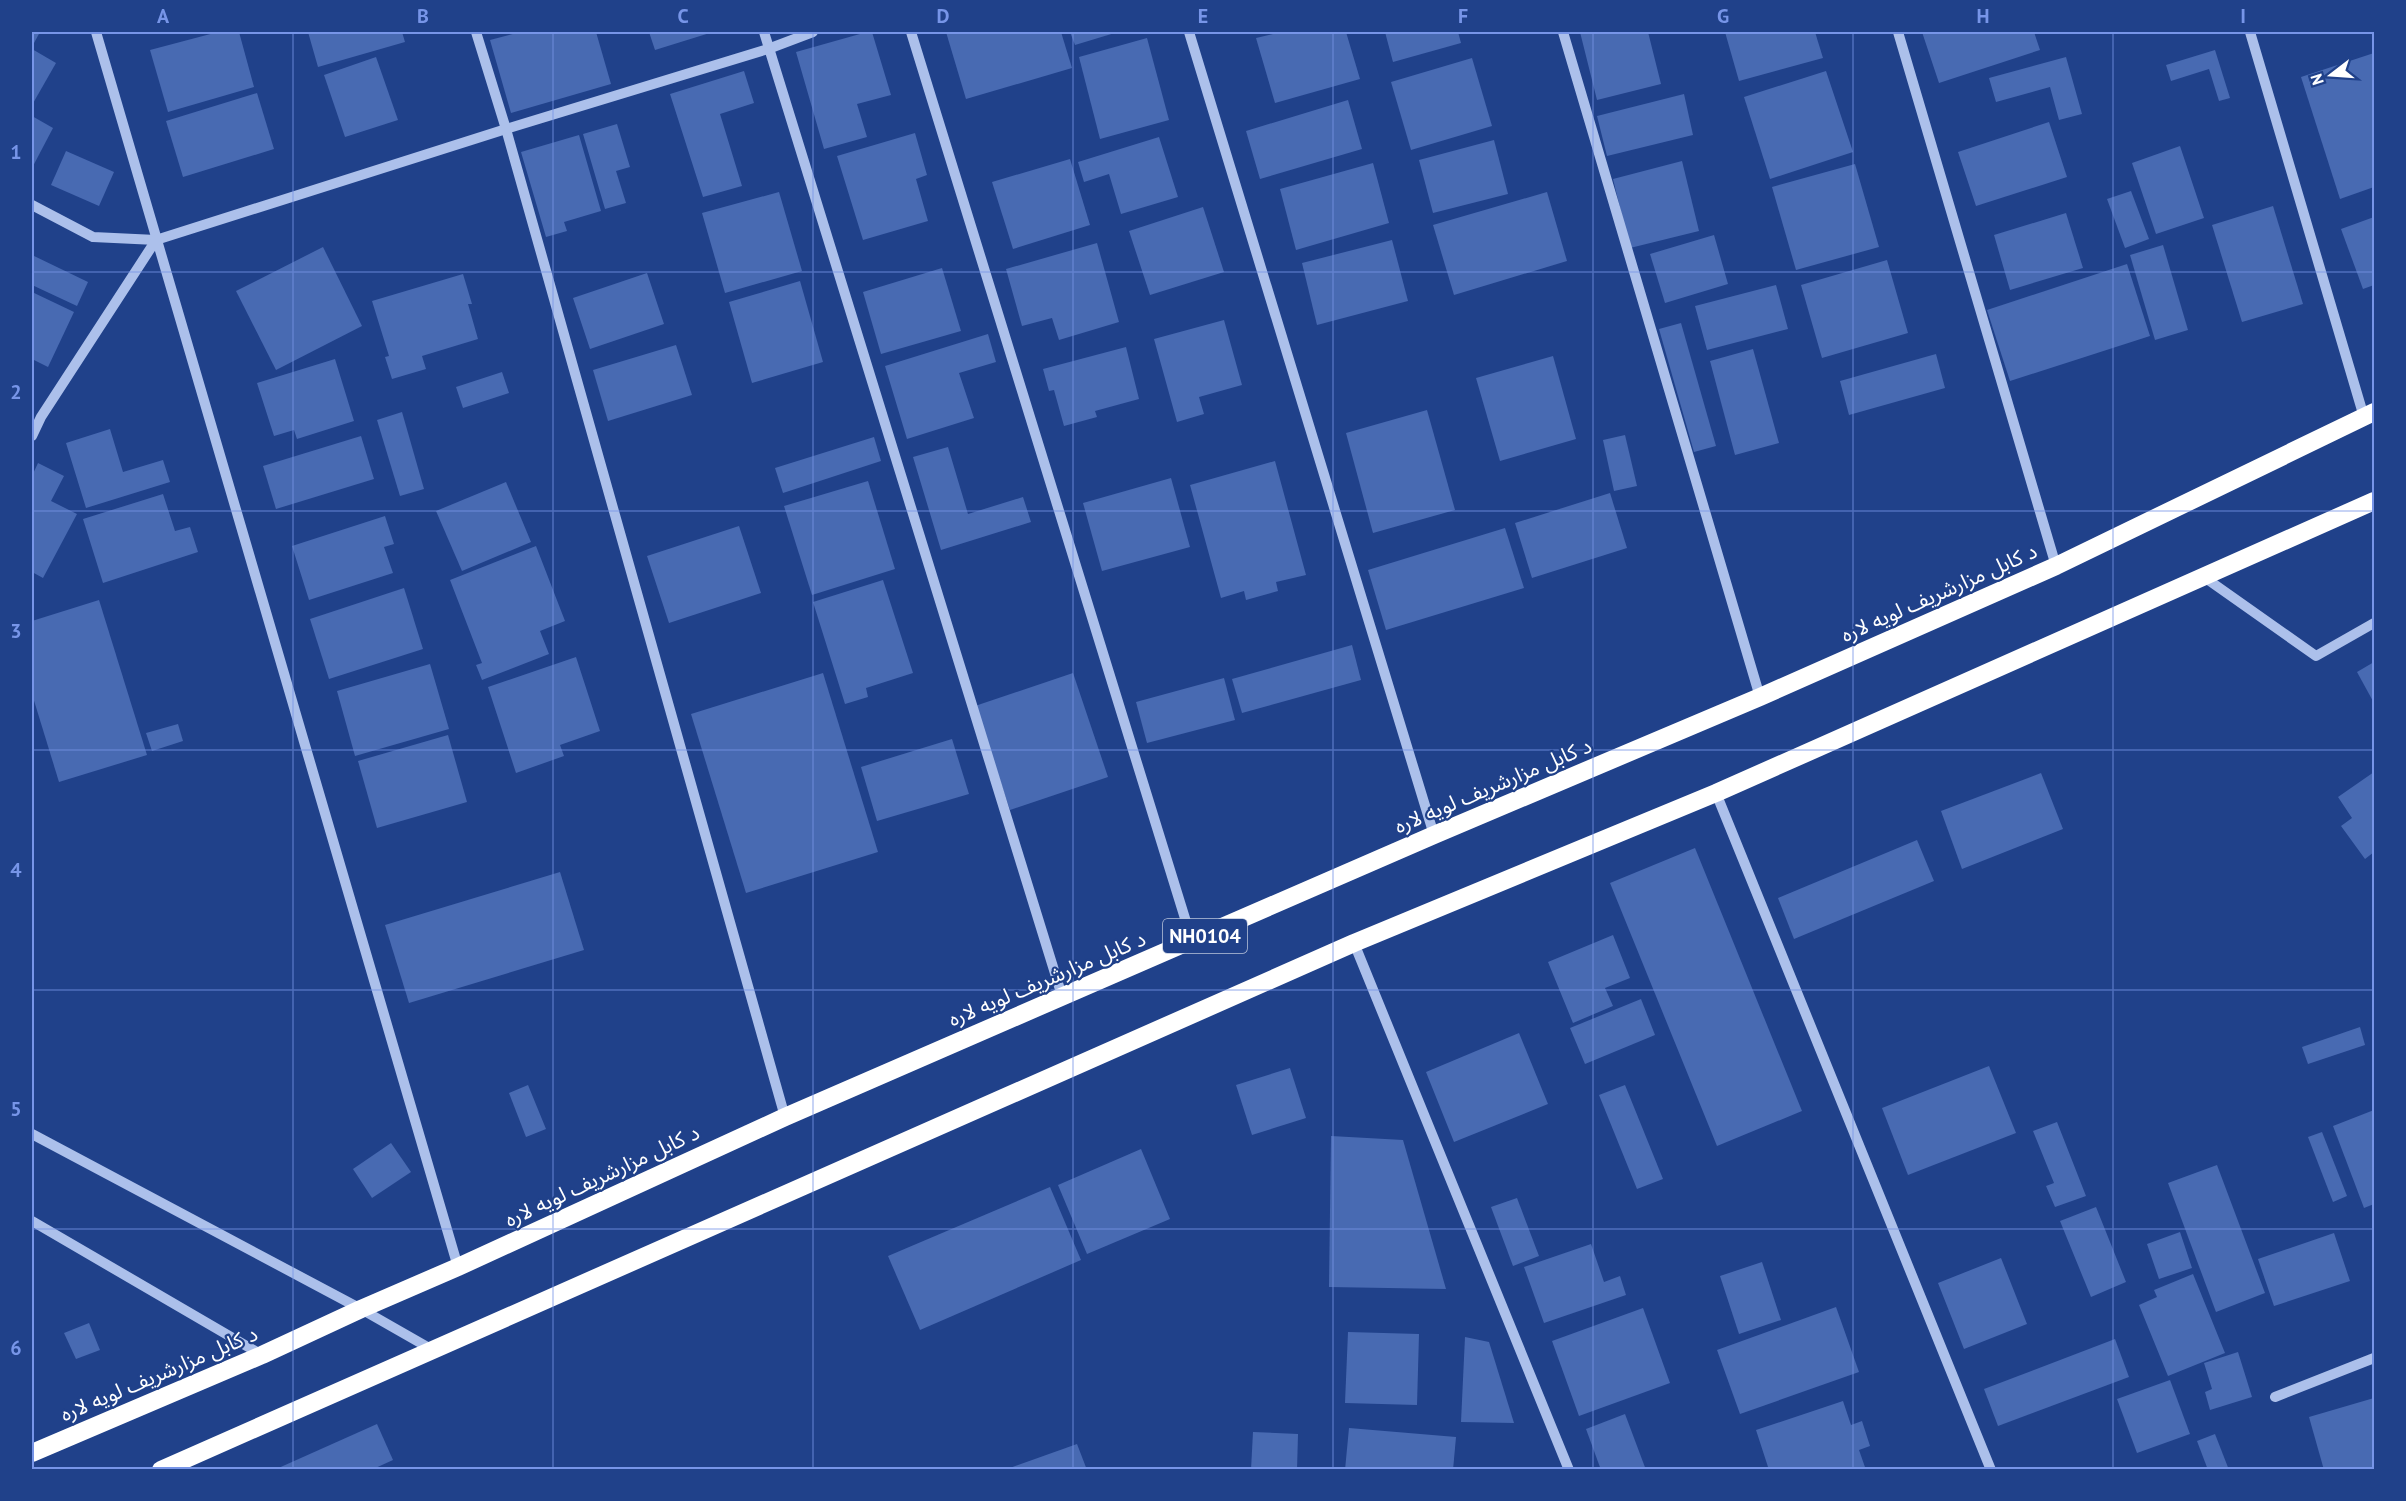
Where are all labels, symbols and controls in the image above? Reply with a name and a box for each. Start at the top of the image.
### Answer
text: A [157,3,170,29]
text: B [417,3,429,29]
text: C [677,3,689,29]
text: D [937,3,950,29]
text: E [1198,3,1208,29]
text: F [1458,3,1468,29]
text: G [1717,3,1729,29]
text: H [1976,3,1990,29]
text: I [2240,3,2246,29]
north arrow [2301,45,2361,105]
text: N [2306,71,2328,87]
text: 1 [10,139,22,165]
text: 2 [10,379,22,405]
street label: د کابل مزارشریف لویه لاره [1836,537,2041,648]
text: 3 [10,618,22,644]
street label: د کابل مزارشریف لویه لاره [1390,732,1596,839]
text: 4 [10,857,22,883]
road number: NH0104 [1163,919,1247,953]
street label: د کابل مزارشریف لویه لاره [944,925,1150,1032]
text: 5 [10,1096,22,1122]
street label: د کابل مزارشریف لویه لاره [500,1119,704,1233]
street label: د کابل مزارشریف لویه لاره [56,1320,262,1427]
text: 6 [10,1335,22,1361]

